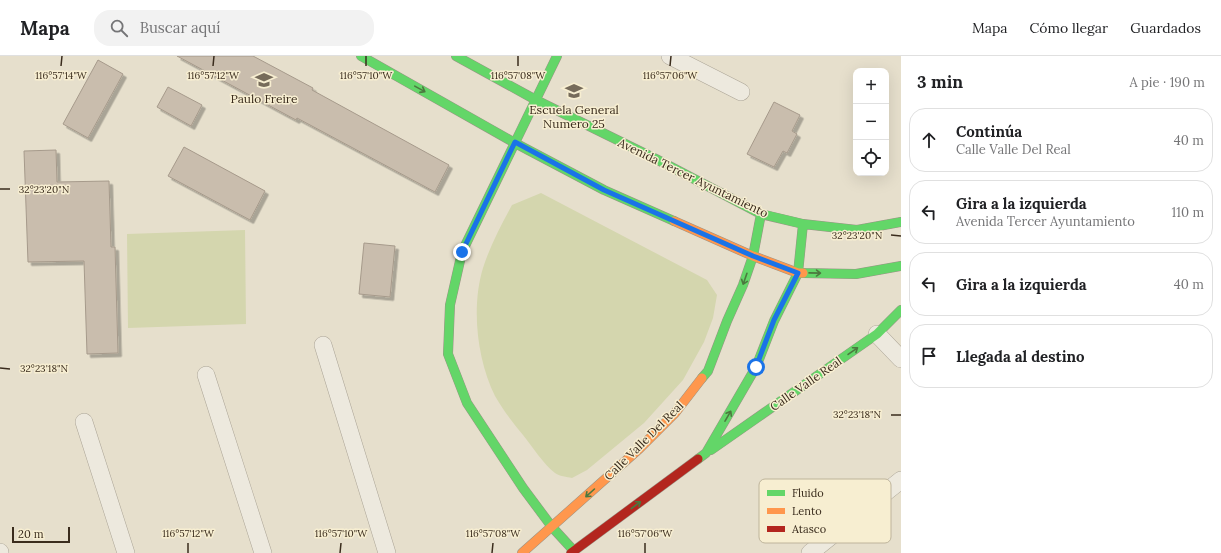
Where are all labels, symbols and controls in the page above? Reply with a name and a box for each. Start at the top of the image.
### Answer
search box [94,10,374,46]
text: Mapa [20,16,70,40]
icon: search [108,17,130,39]
text: Buscar aquí [140,18,220,37]
text: Mapa [972,19,1008,37]
text: Cómo llegar [1030,19,1108,37]
text: Guardados [1130,19,1201,37]
map controls [853,68,889,176]
button: + [853,68,889,104]
text: 116°57'14"W [35,69,88,82]
text: 116°57'12"W [187,69,240,82]
text: 116°57'10"W [340,69,393,82]
text: 116°57'08"W [491,69,546,82]
text: 116°57'06"W [643,69,698,82]
school or university icon: Paulo Freire [254,70,274,90]
text: 3 min [917,71,963,93]
text: A pie · 190 m [1130,74,1205,91]
school or university icon: Escuela General Numero 25 [564,81,584,101]
one-way arrow [414,85,426,93]
place label: Paulo Freire [231,91,298,106]
place label: Escuela General Numero 25 [529,102,619,131]
button: − [853,104,889,140]
text: Continúa [956,122,1022,141]
icon: ahead [918,129,940,151]
text: 40 m [1174,132,1204,149]
street label: Avenida Tercer Ayuntamiento [615,134,771,220]
button: locate [853,140,889,176]
text: Calle Valle Del Real [956,141,1071,158]
text: 32°23'20"N [19,183,70,196]
text: Gira a la izquierda [956,194,1087,213]
icon: left [918,201,940,223]
text: 110 m [1171,204,1204,221]
text: Avenida Tercer Ayuntamiento [956,213,1135,230]
text: 32°23'20"N [832,229,883,242]
route end [453,243,471,261]
one-way arrow [808,269,821,277]
one-way arrow [741,272,748,285]
icon: left [918,273,940,295]
text: Gira a la izquierda [956,275,1087,294]
text: 40 m [1174,276,1204,293]
icon: arrive [918,345,940,367]
one-way arrow [848,347,859,355]
text: Llegada al destino [956,347,1085,366]
street label: Calle Valle Real [767,353,844,414]
route start [747,358,765,376]
text: 32°23'18"N [20,362,68,375]
street label: Calle Valle Del Real [601,398,686,483]
text: 32°23'18"N [833,408,881,421]
one-way arrow [724,410,732,422]
legend [759,479,891,543]
text: Fluido [792,486,824,500]
one-way arrow [584,489,595,498]
one-way arrow [630,500,641,509]
text: Lento [792,504,822,518]
text: Atasco [791,522,826,536]
scale bar [12,525,70,544]
text: 20 m [18,527,43,541]
text: 116°57'12"W [162,527,215,540]
text: 116°57'10"W [315,527,368,540]
text: 116°57'08"W [466,527,521,540]
text: 116°57'06"W [618,527,673,540]

